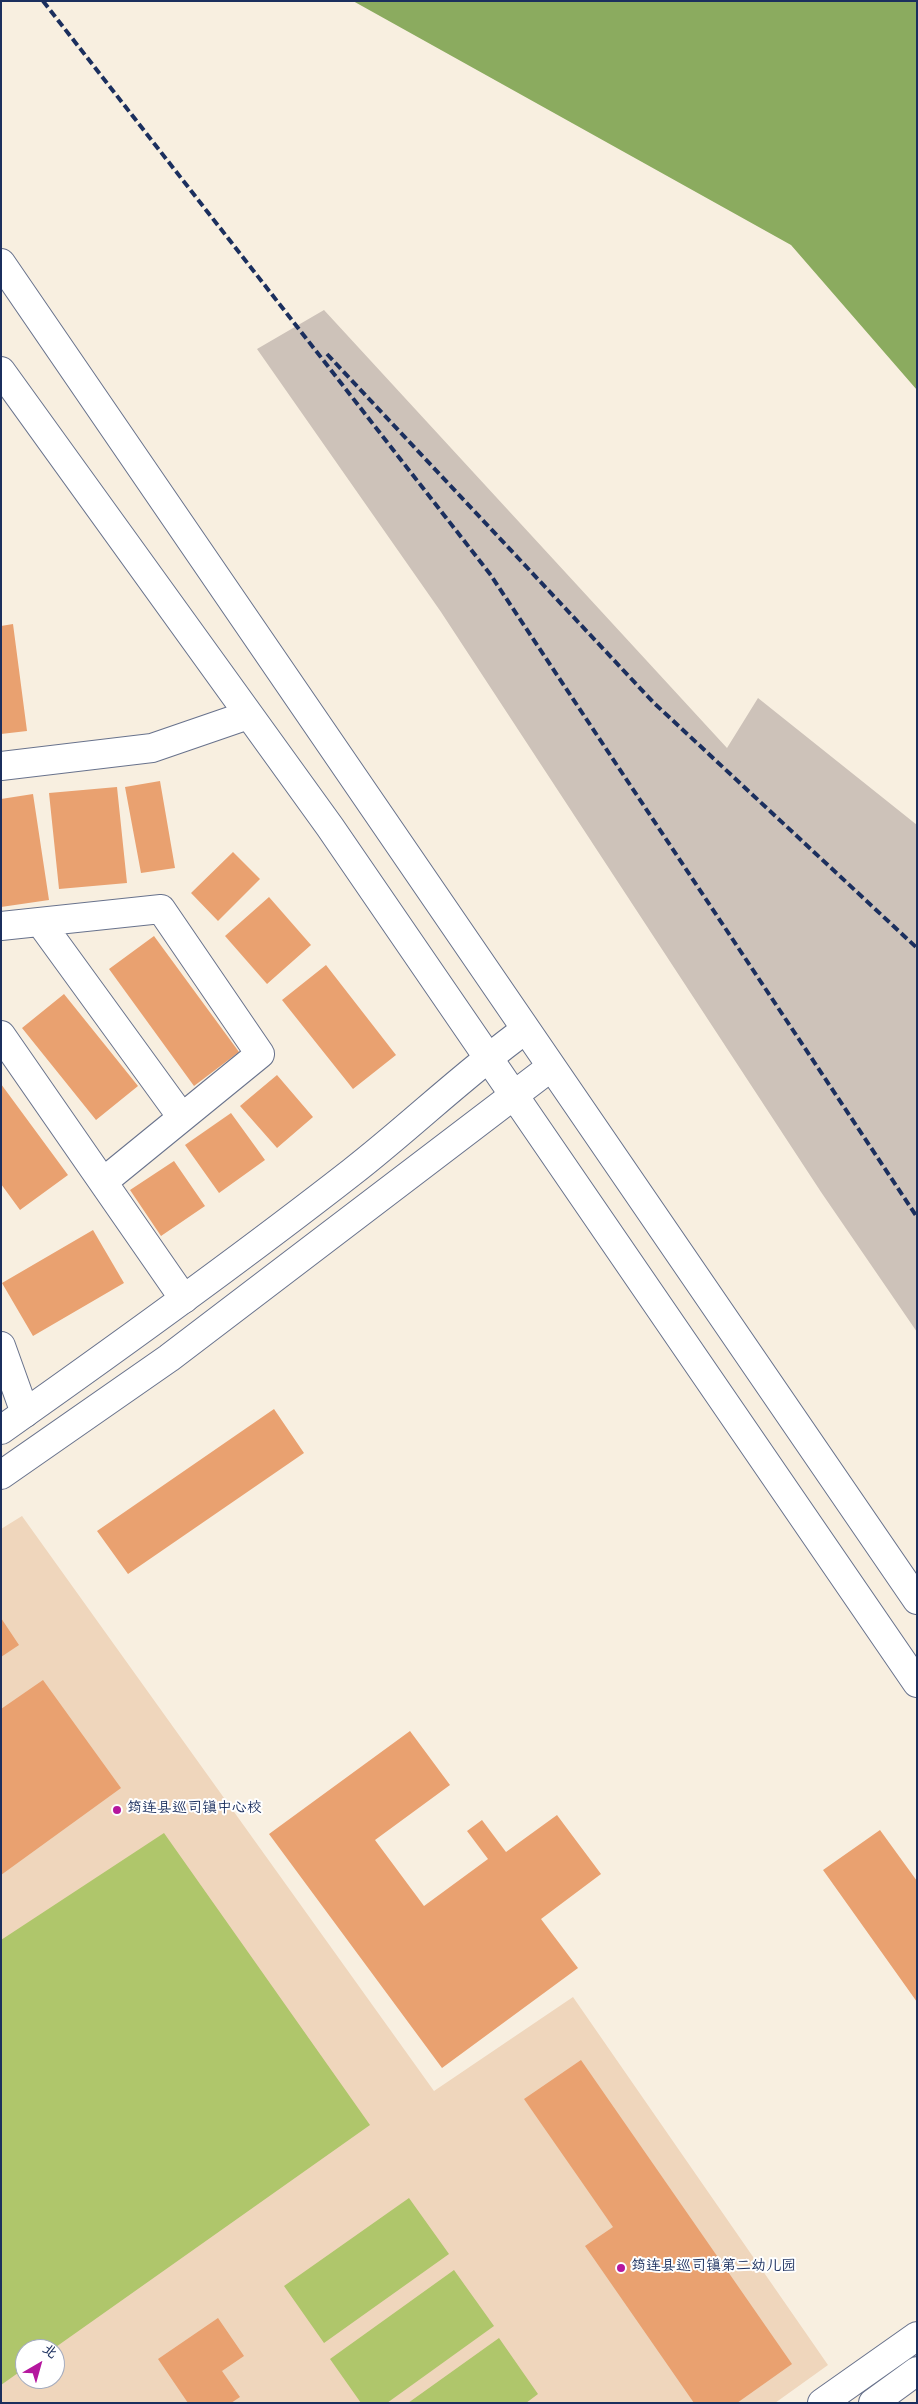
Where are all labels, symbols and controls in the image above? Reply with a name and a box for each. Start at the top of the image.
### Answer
place label: 筠连县巡司镇中心校 [127,1801,262,1819]
marker: 筠连县巡司镇中心校 [111,1804,123,1816]
place label: 筠连县巡司镇第二幼儿园 [631,2259,796,2277]
marker: 筠连县巡司镇第二幼儿园 [615,2262,627,2274]
north arrow [15,2339,65,2389]
text: 北 [38,2342,60,2364]

